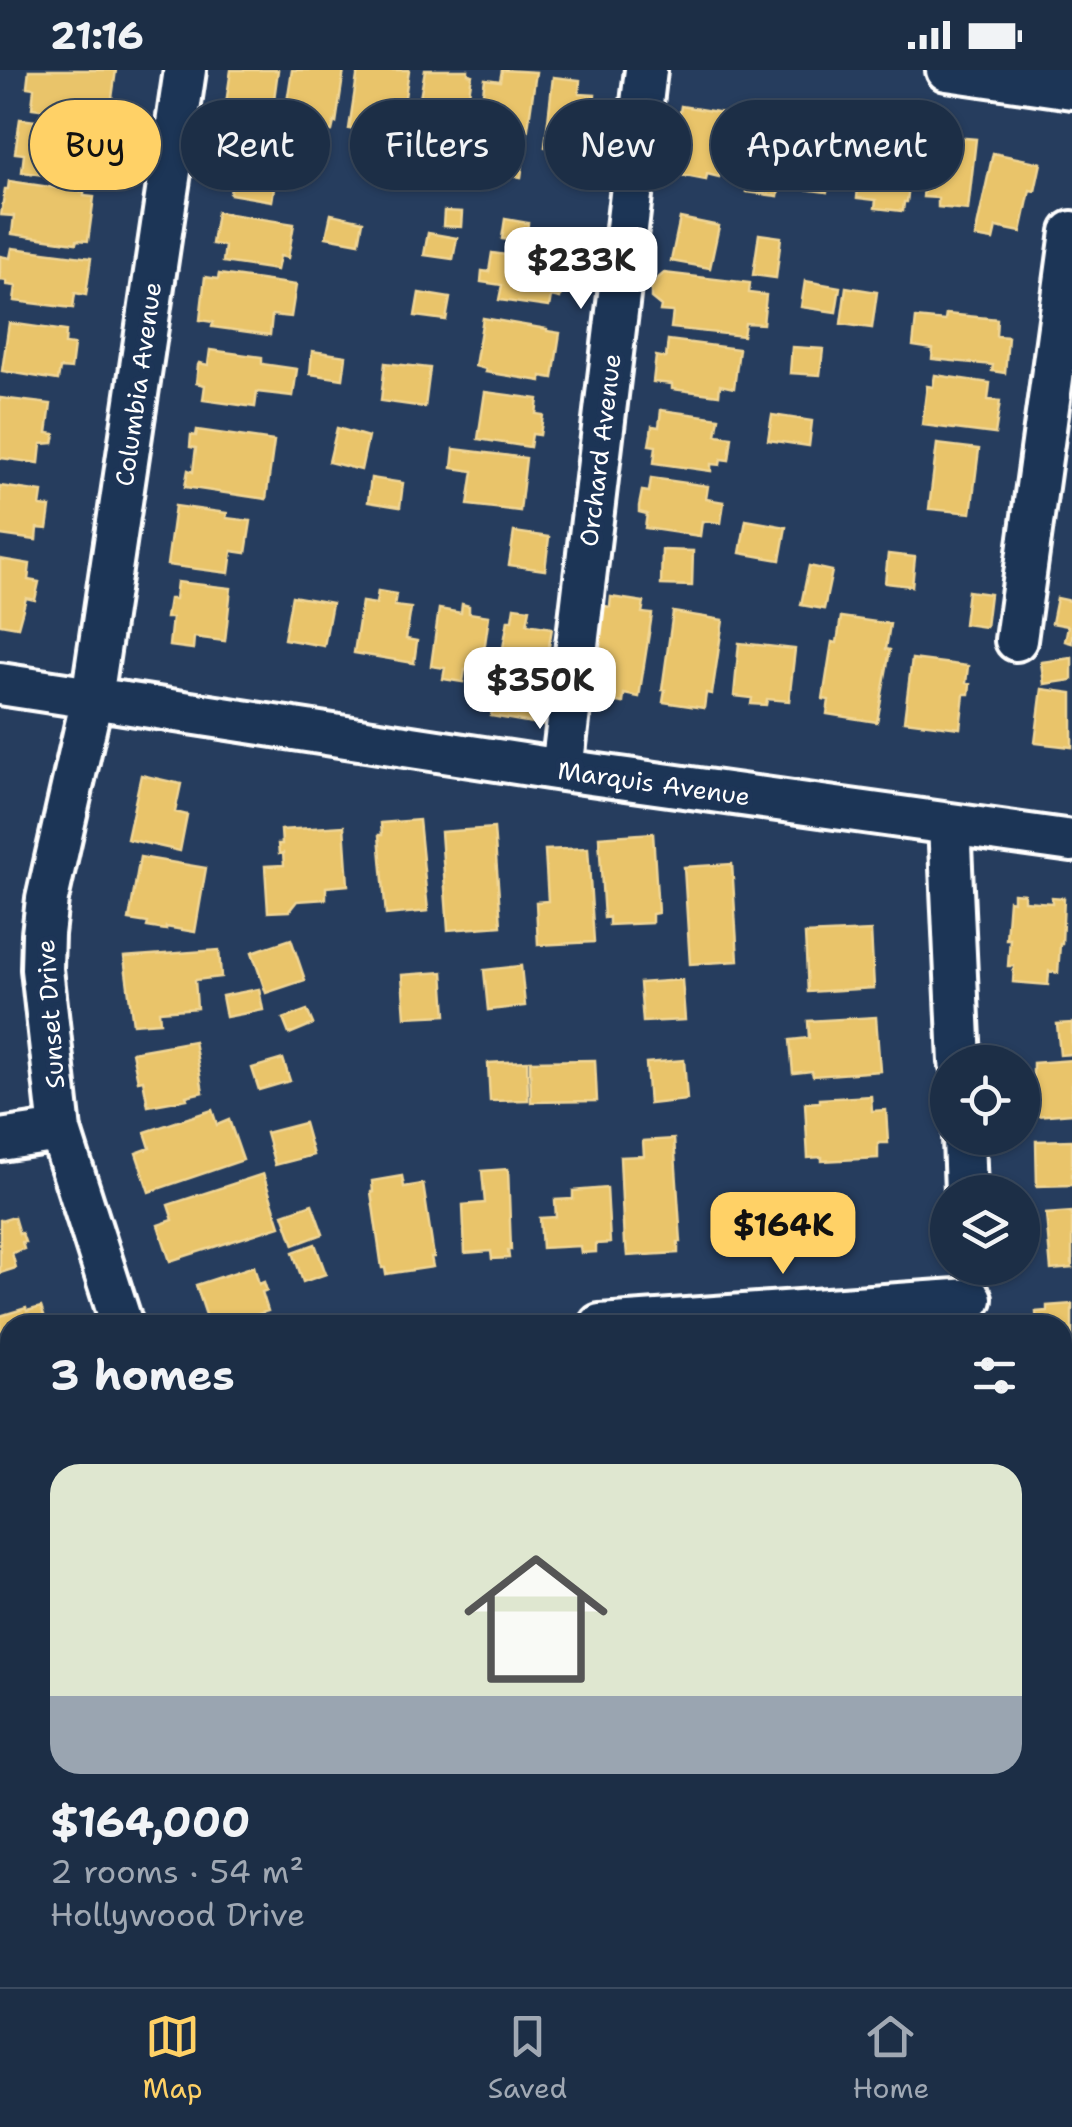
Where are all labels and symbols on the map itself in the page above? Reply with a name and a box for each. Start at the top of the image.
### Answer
pin: $233K [511,227,651,312]
street label: Columbia Avenue [107,280,169,488]
street label: Orchard Avenue [571,352,629,548]
pin: $350K [470,647,610,732]
street label: Marquis Avenue [556,753,752,813]
street label: Sunset Drive [28,938,72,1090]
pin: $164K [713,1192,853,1277]

